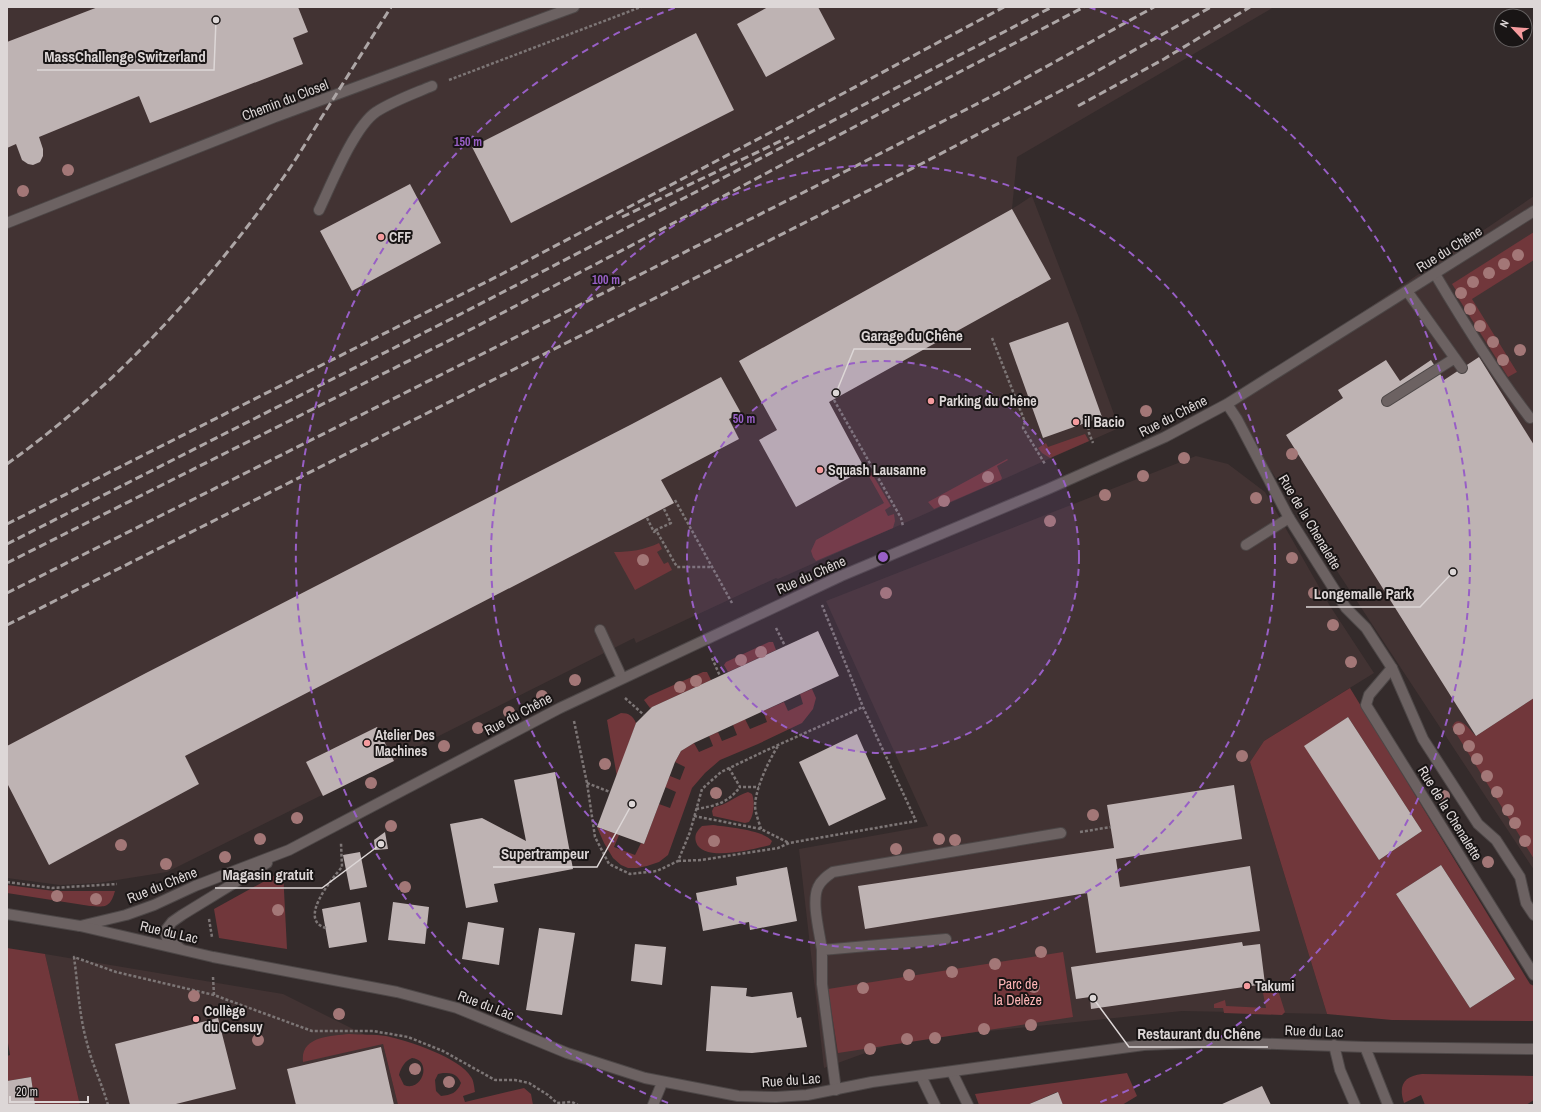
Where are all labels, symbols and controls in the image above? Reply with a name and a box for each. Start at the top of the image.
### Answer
north arrow [1493,8,1533,48]
text: N [1496,18,1512,30]
callout: MassChallenge Switzerland [37,43,214,70]
text: MassChallenge Switzerland [44,46,206,67]
street label: Chemin du Closel [239,75,331,125]
text: 150 m [454,134,482,150]
street label: Rue du Chêne [1413,222,1485,276]
place label: CFF [389,228,411,246]
marker: CFF [376,232,386,242]
text: 100 m [592,272,620,288]
callout: Garage du Chêne [854,322,971,349]
text: Garage du Chêne [861,325,963,346]
street label: Rue du Chêne [1136,391,1210,441]
place label: Parking du Chêne [939,392,1037,410]
marker: Parking du Chêne [926,396,936,406]
text: 50 m [733,411,755,427]
place label: il Bacio [1084,413,1125,431]
marker: il Bacio [1071,417,1081,427]
place label: Squash Lausanne [828,461,926,479]
marker: Squash Lausanne [815,465,825,475]
street label: Rue de la Chenalette [1275,471,1345,573]
centre of rings [876,550,890,564]
street label: Rue du Chêne [774,552,848,598]
callout: Longemalle Park [1306,580,1420,607]
text: Longemalle Park [1314,583,1412,604]
street label: Rue du Chêne [481,689,555,739]
place label: Atelier Des Machines [375,726,435,760]
marker: Atelier Des Machines [362,738,372,748]
street label: Rue de la Chenalette [1414,762,1486,864]
callout: Supertrampeur [493,840,597,867]
text: Supertrampeur [501,843,589,864]
callout: Magasin gratuit [215,861,322,888]
street label: Rue du Chêne [124,863,200,907]
text: Magasin gratuit [223,864,313,885]
street label: Rue du Lac [138,917,200,947]
park label: Parc de la Delèze [994,975,1042,1009]
place label: Takumi [1255,977,1294,995]
marker: Takumi [1242,981,1252,991]
street label: Rue du Lac [455,986,517,1024]
place label: Collège du Censuy [204,1002,263,1036]
marker: Collège du Censuy [191,1014,201,1024]
callout: Restaurant du Chêne [1129,1020,1268,1047]
street label: Rue du Lac [1284,1021,1344,1041]
text: Restaurant du Chêne [1137,1023,1261,1044]
street label: Rue du Lac [761,1069,821,1091]
scale bar [10,1078,88,1104]
text: 20 m [16,1084,38,1100]

